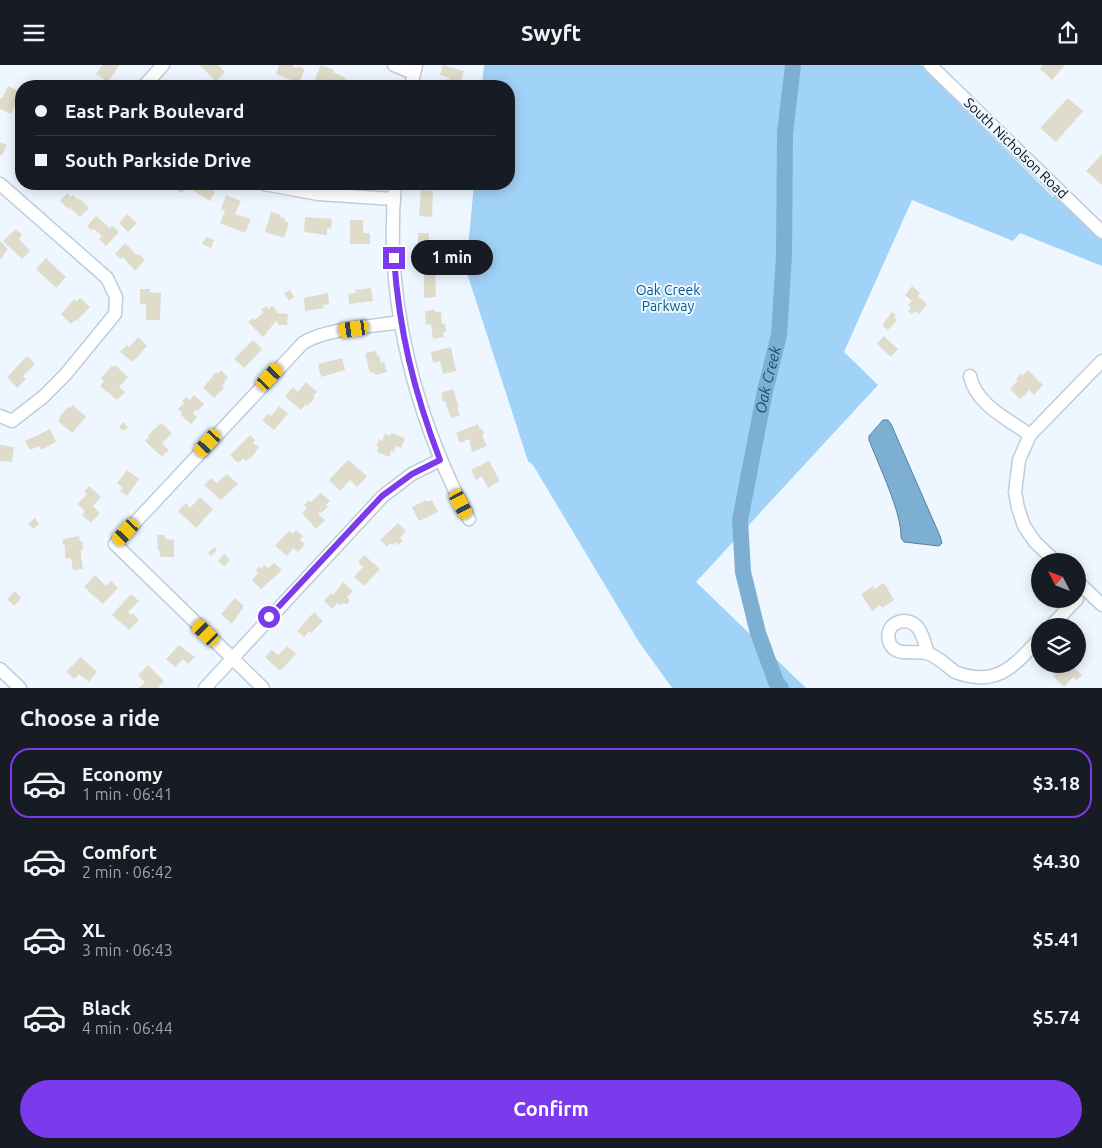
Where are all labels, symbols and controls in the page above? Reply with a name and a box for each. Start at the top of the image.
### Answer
icon: menu [20,19,48,47]
icon: share [1054,19,1082,47]
text: Swyft [521,20,581,45]
street label: South Nicholson Road [961,94,1071,202]
text: East Park Boulevard [65,100,244,122]
text: South Parkside Drive [65,149,251,171]
callout: 1 min [412,241,494,275]
route end [383,247,405,269]
text: 1 min [432,248,472,266]
park label: Oak Creek Parkway [636,282,700,314]
car [338,319,369,339]
water label: Oak Creek [752,344,784,415]
car [254,361,285,393]
car [192,427,223,459]
car [447,487,474,521]
car [110,516,141,548]
north arrow [1031,553,1086,607]
map controls [1031,553,1086,673]
route start [258,606,280,628]
car [189,617,222,649]
button: layers [1031,618,1086,673]
text: Choose a ride [20,705,160,730]
icon: car [22,761,67,806]
text: Economy [82,763,163,785]
text: $3.18 [1032,772,1080,794]
text: 1 min · 06:41 [82,785,173,803]
icon: car [22,839,67,884]
text: Comfort [82,841,157,863]
text: $4.30 [1032,850,1080,872]
text: 2 min · 06:42 [82,863,173,881]
icon: car [22,917,67,962]
text: XL [82,919,105,941]
text: $5.41 [1032,928,1080,950]
text: 3 min · 06:43 [82,941,173,959]
icon: car [22,995,67,1040]
text: Black [82,997,131,1019]
text: $5.74 [1032,1006,1080,1028]
text: 4 min · 06:44 [82,1019,173,1037]
button: Confirm [20,1080,1082,1138]

